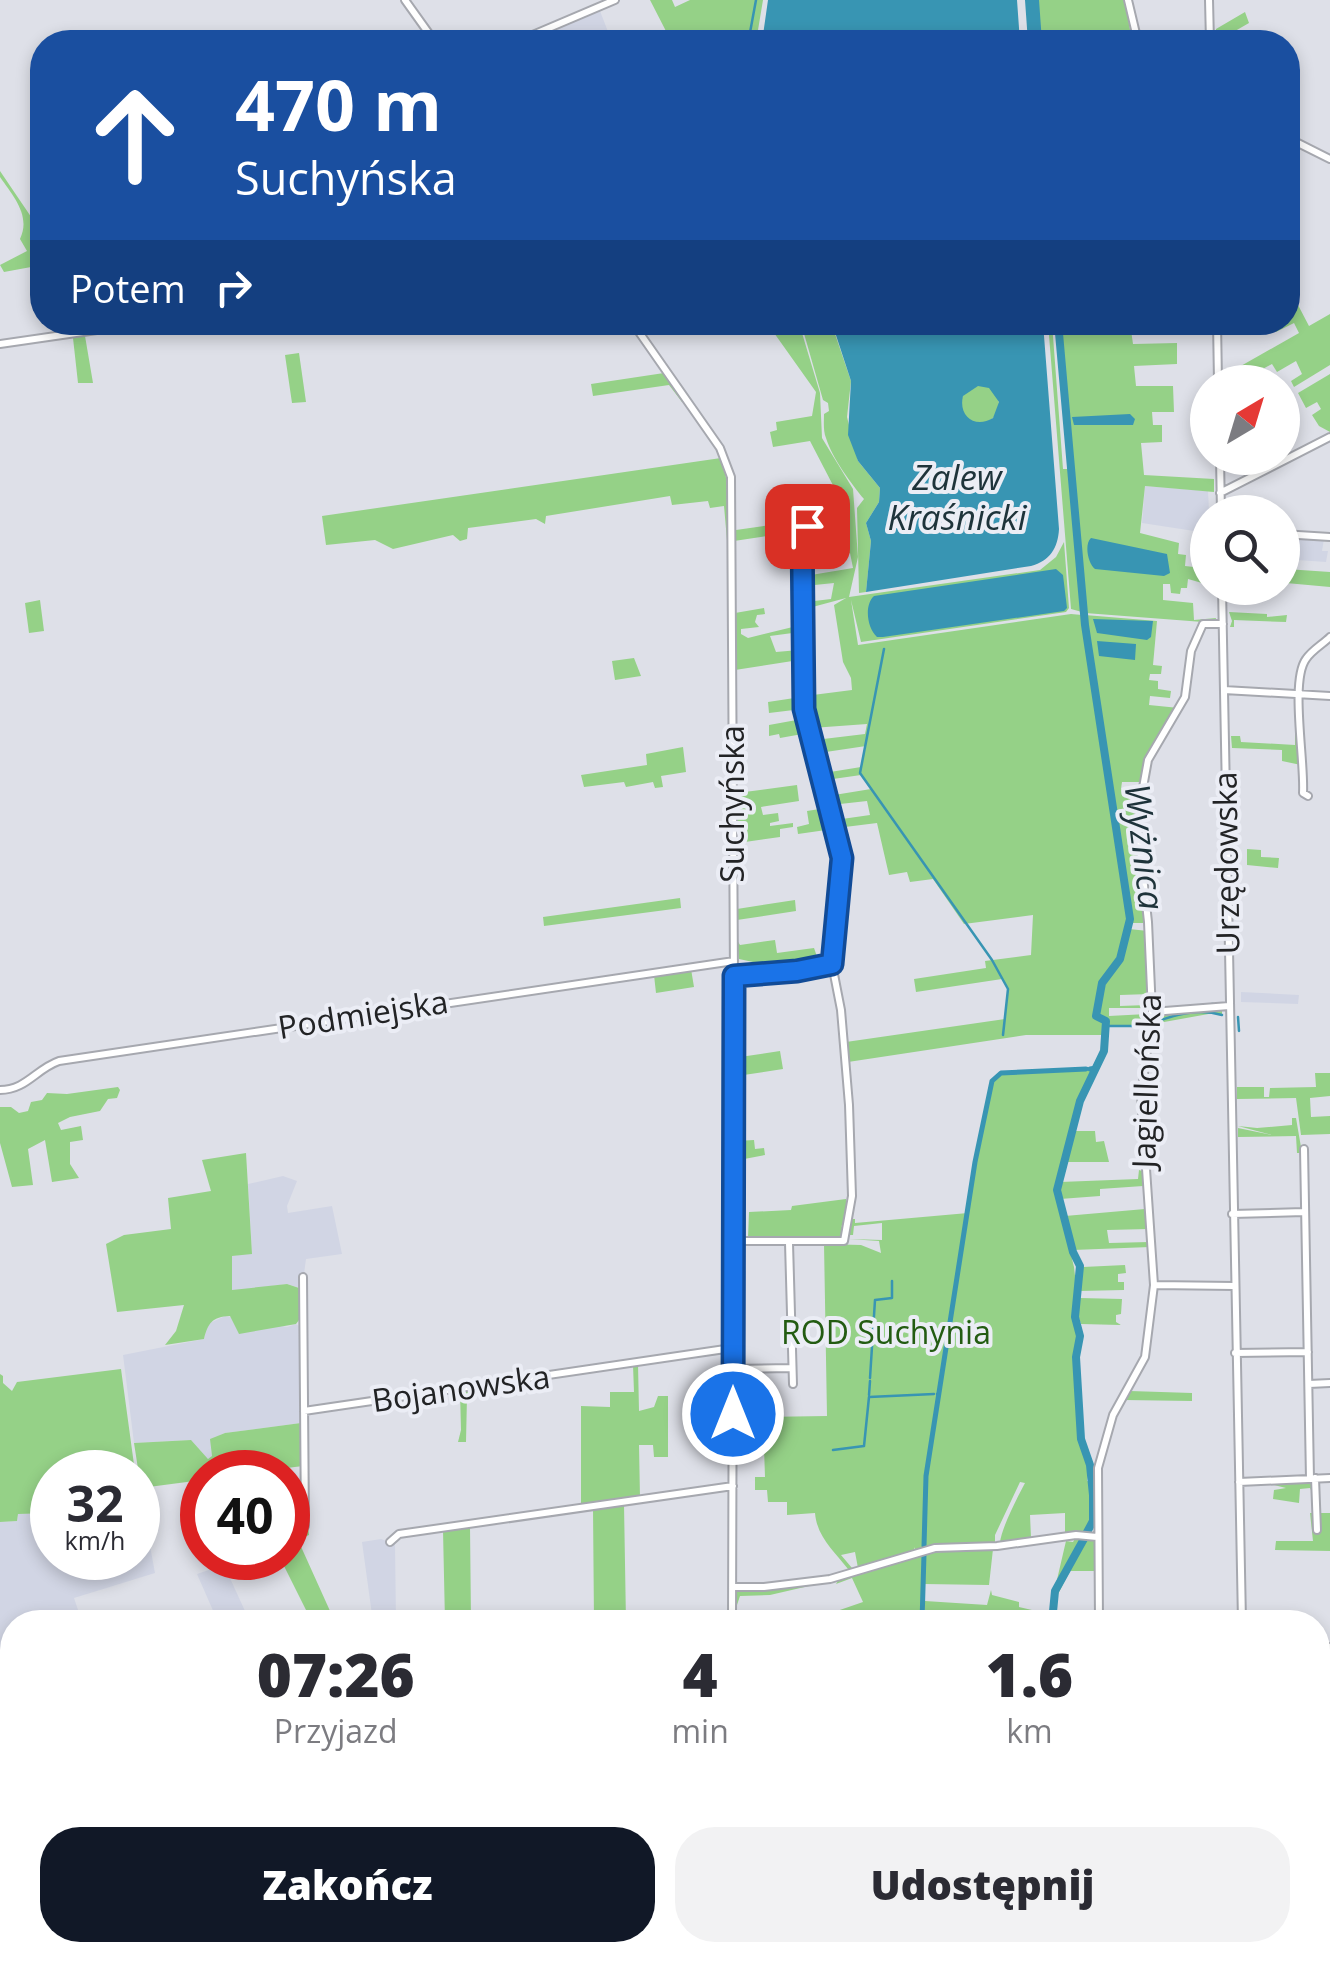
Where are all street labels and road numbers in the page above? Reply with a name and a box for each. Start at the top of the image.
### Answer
street label: Suchyńska [710,725,753,883]
street label: Urzędowska [1202,771,1249,955]
street label: Podmiejska [275,979,451,1048]
street label: Jagiellońska [1121,993,1170,1172]
street label: Bojanowska [369,1354,553,1421]

